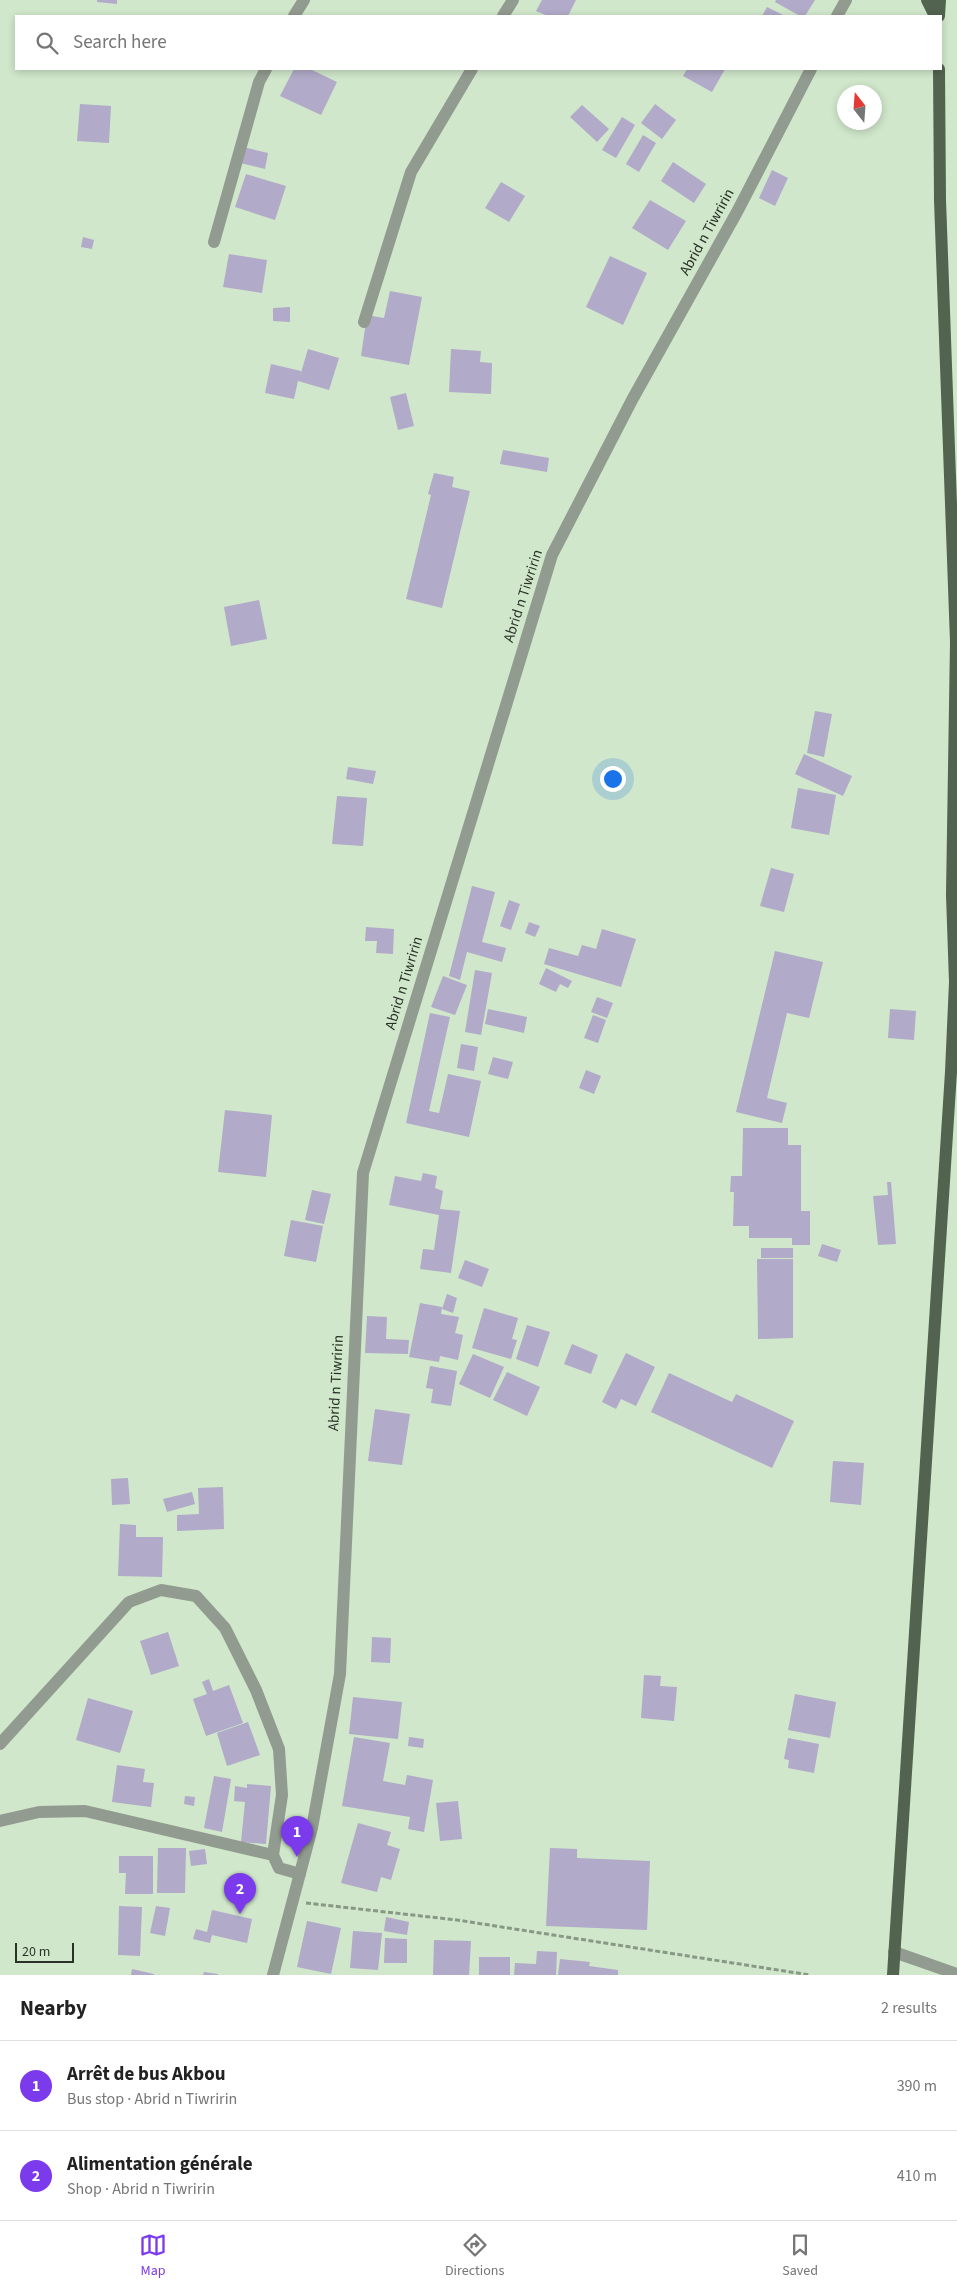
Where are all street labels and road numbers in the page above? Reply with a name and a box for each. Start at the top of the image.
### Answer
street label: Abrid n Tiwririn [674,185,740,279]
street label: Abrid n Tiwririn [498,547,548,645]
street label: Abrid n Tiwririn [380,934,428,1032]
street label: Abrid n Tiwririn [323,1334,349,1432]

